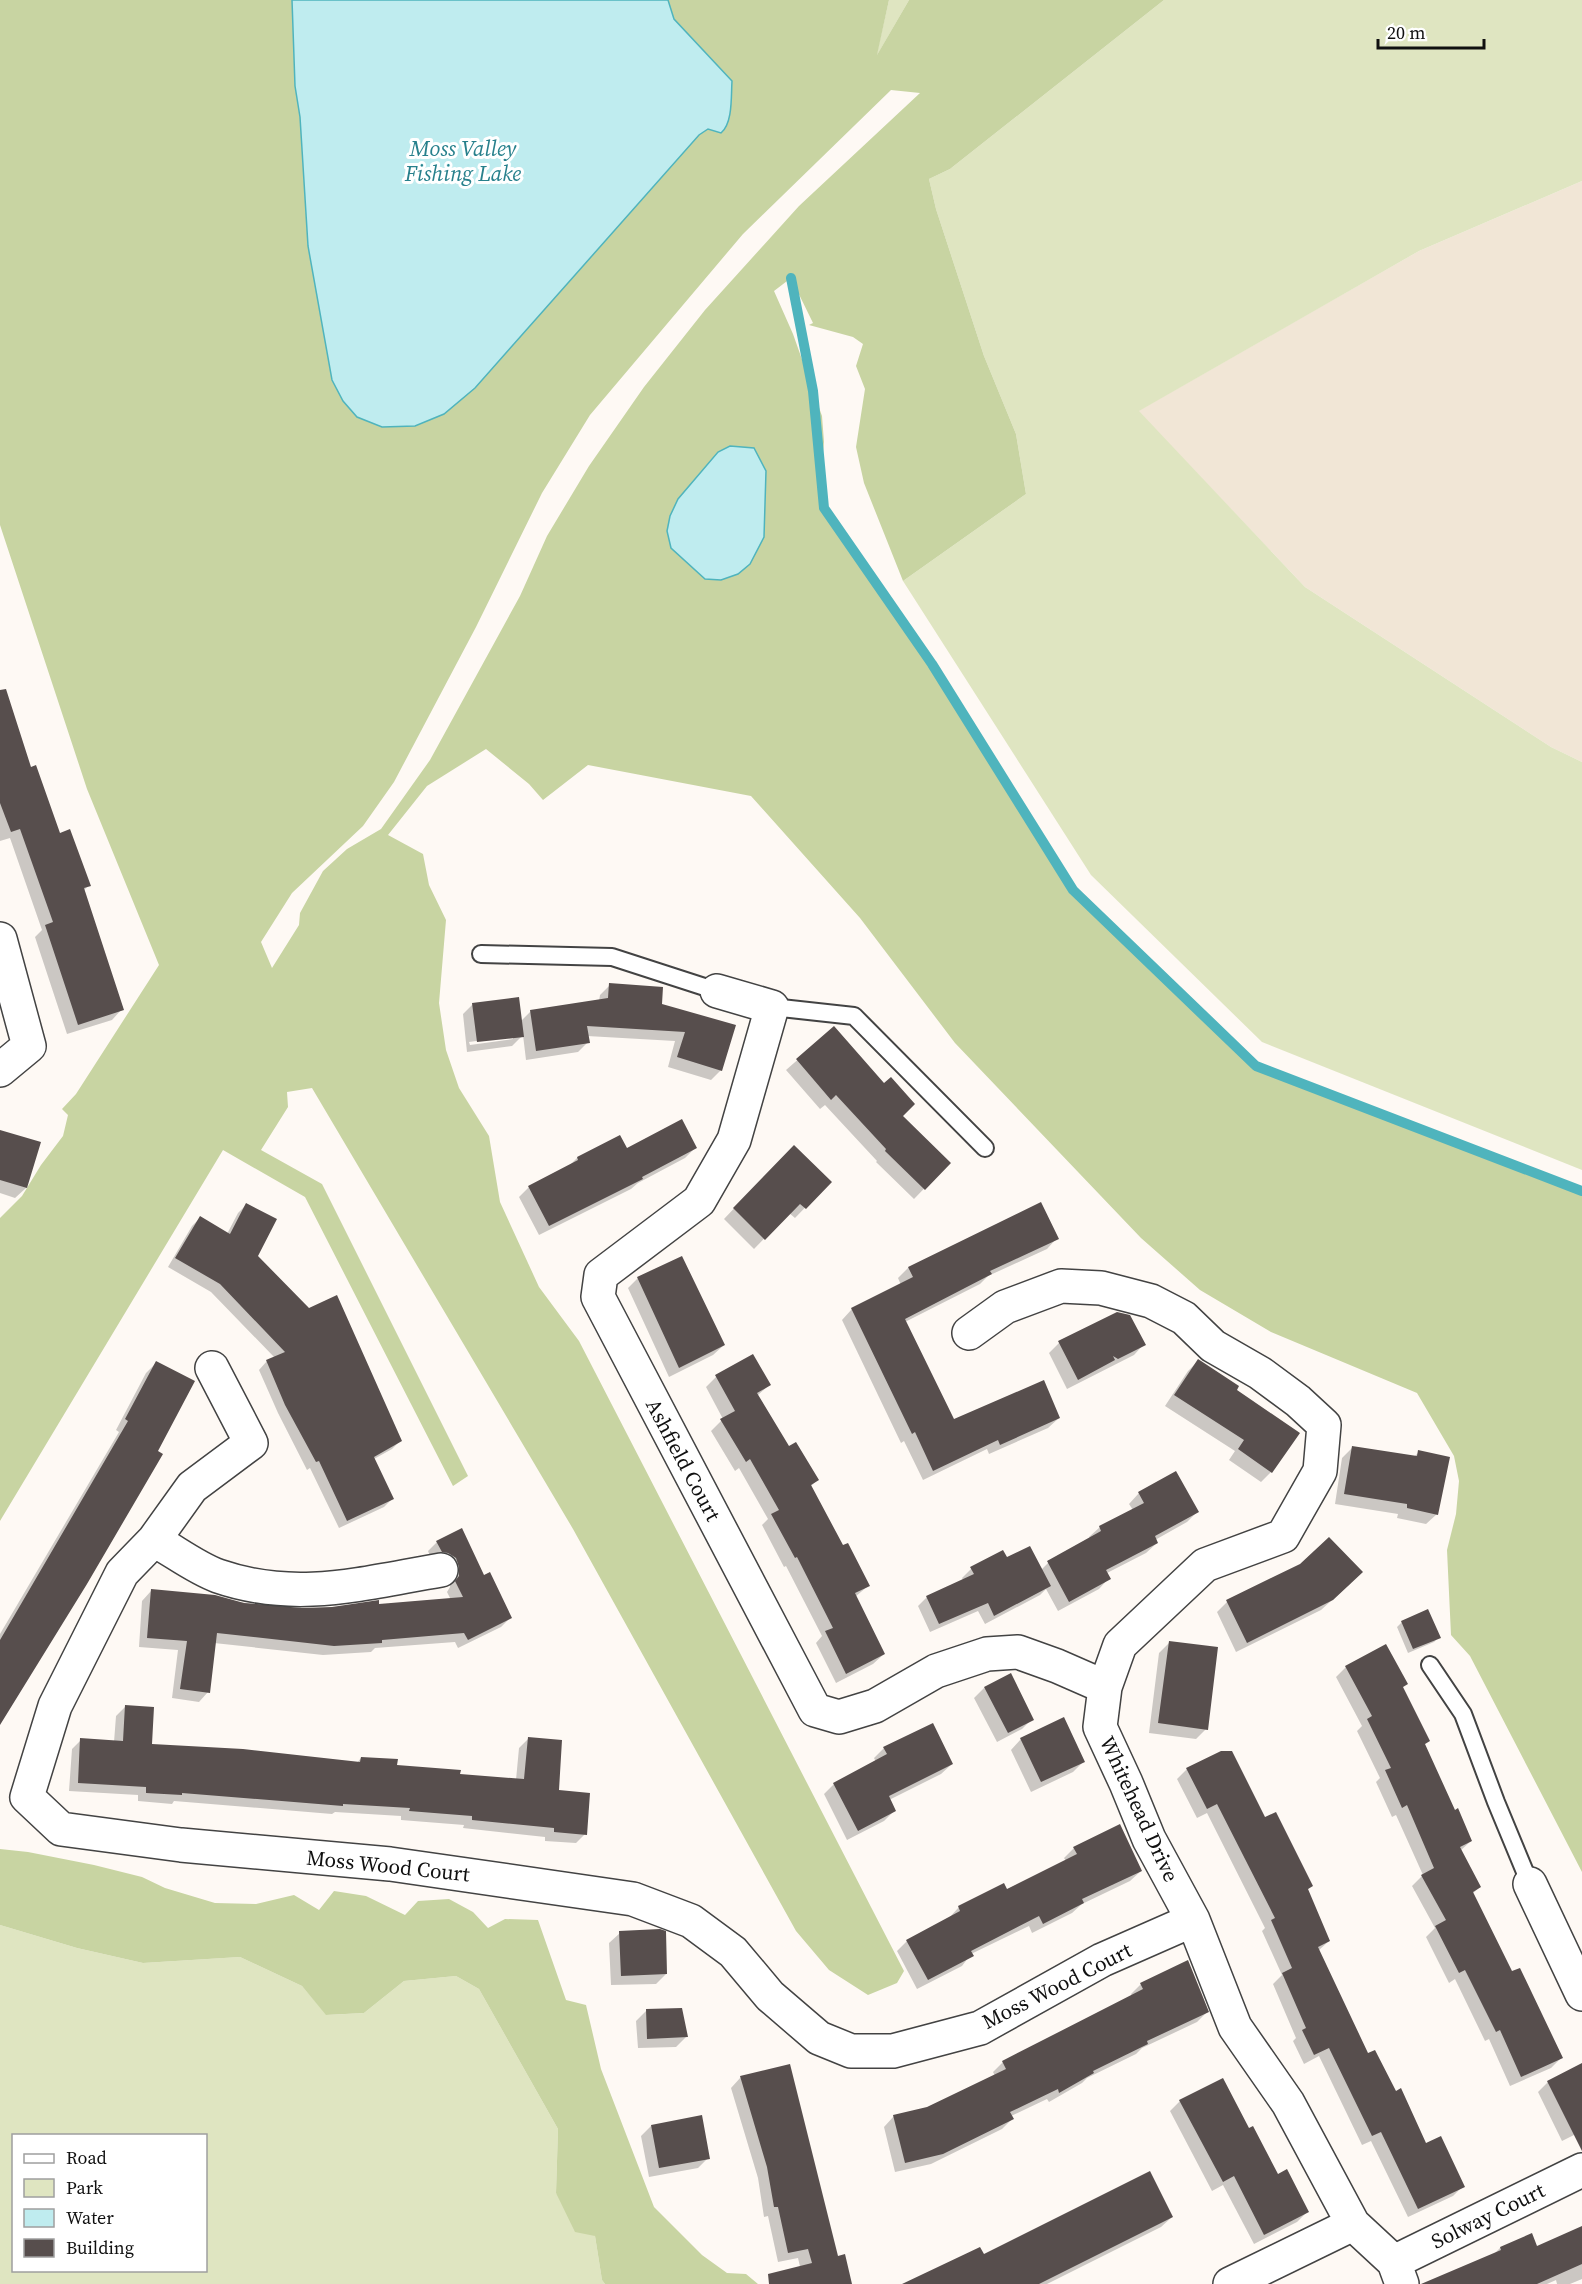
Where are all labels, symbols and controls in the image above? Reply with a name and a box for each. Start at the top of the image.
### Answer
scale bar [1378,12,1484,50]
text: 20 m [1387,20,1425,45]
water label: Moss Valley Fishing Lake [404,133,521,188]
street label: Ashfield Court [639,1393,728,1526]
street label: Whitehead Drive [1093,1731,1186,1886]
street label: Moss Wood Court [305,1843,471,1889]
street label: Moss Wood Court [977,1935,1137,2036]
legend [12,2134,207,2272]
text: Road [66,2145,107,2170]
text: Park [66,2175,103,2200]
street label: Solway Court [1426,2176,1550,2256]
text: Water [66,2205,114,2230]
text: Building [66,2235,134,2260]

